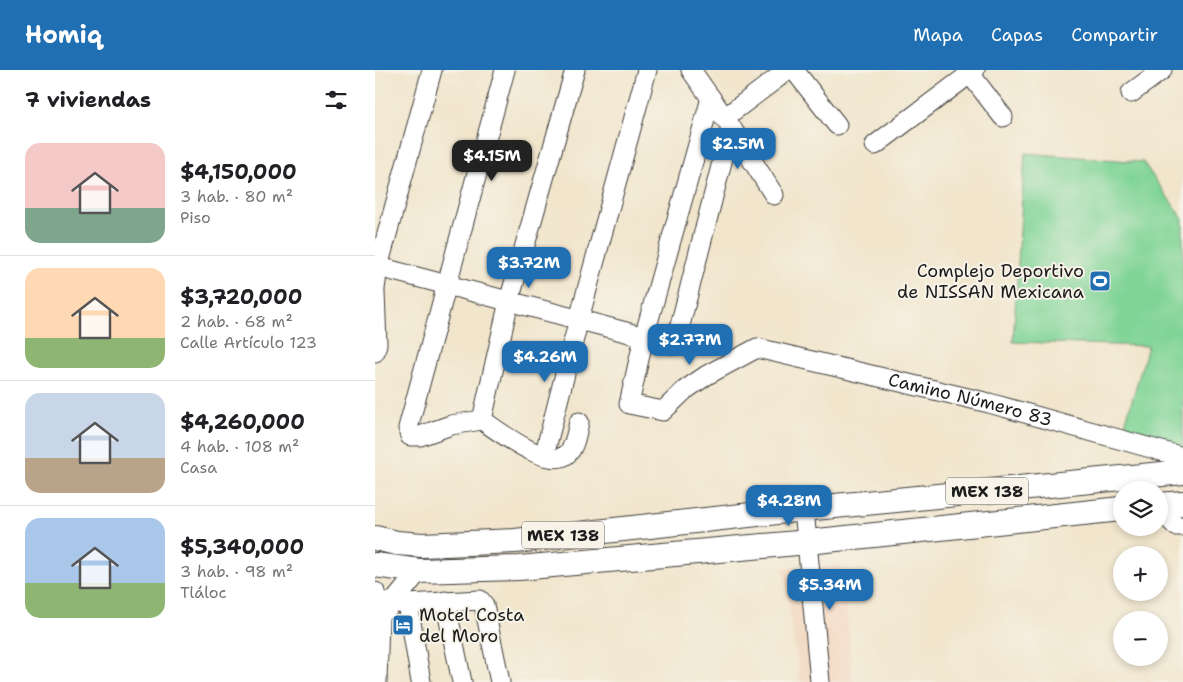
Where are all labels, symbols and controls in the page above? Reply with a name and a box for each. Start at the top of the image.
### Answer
text: Homiq [25,19,102,51]
text: Mapa [913,23,963,47]
text: Capas [991,23,1043,47]
text: Compartir [1071,23,1158,47]
text: 7 viviendas [25,86,151,114]
icon: filters [322,86,350,114]
pin: $2.5M [703,128,773,170]
text: $2.5M [712,133,764,154]
pin: $4.15M [451,140,533,182]
text: $4.15M [463,145,521,166]
text: $4,150,000 [180,158,297,186]
icon: home [65,163,125,223]
text: 3 hab. · 80 m² [180,186,293,207]
text: Piso [180,207,211,228]
pin: $3.72M [488,246,570,289]
text: $3.72M [498,252,560,273]
place label: Complejo Deportivo de NISSAN Mexicana [897,259,1084,304]
sports icon: Complejo Deportivo de NISSAN Mexicana [1088,269,1112,293]
text: $3,720,000 [180,283,302,311]
icon: home [65,288,125,348]
text: 2 hab. · 68 m² [180,311,293,332]
pin: $2.77M [649,324,731,366]
text: $2.77M [659,329,721,350]
text: Calle Artículo 123 [180,332,317,353]
pin: $4.26M [504,340,586,383]
text: $4.26M [513,346,577,367]
street label: Camino Número 83 [886,368,1055,432]
text: $4,260,000 [180,408,305,436]
icon: home [65,413,125,473]
text: 4 hab. · 108 m² [180,436,299,457]
text: Casa [180,457,217,478]
road number: MEX 138 [946,478,1028,504]
map controls [1113,481,1168,666]
button: layers [1113,481,1168,536]
pin: $4.28M [748,484,830,527]
text: $4.28M [757,490,821,511]
road number: MEX 138 [522,522,604,548]
text: $5,340,000 [180,533,304,561]
icon: home [65,538,125,598]
button: + [1113,546,1168,601]
text: 3 hab. · 98 m² [180,561,293,582]
pin: $5.34M [789,568,871,611]
text: $5.34M [798,574,862,595]
text: Tláloc [180,582,226,603]
place label: Motel Costa del Moro [419,603,524,648]
button: − [1113,611,1168,666]
hotel icon: Motel Costa del Moro [391,613,415,637]

